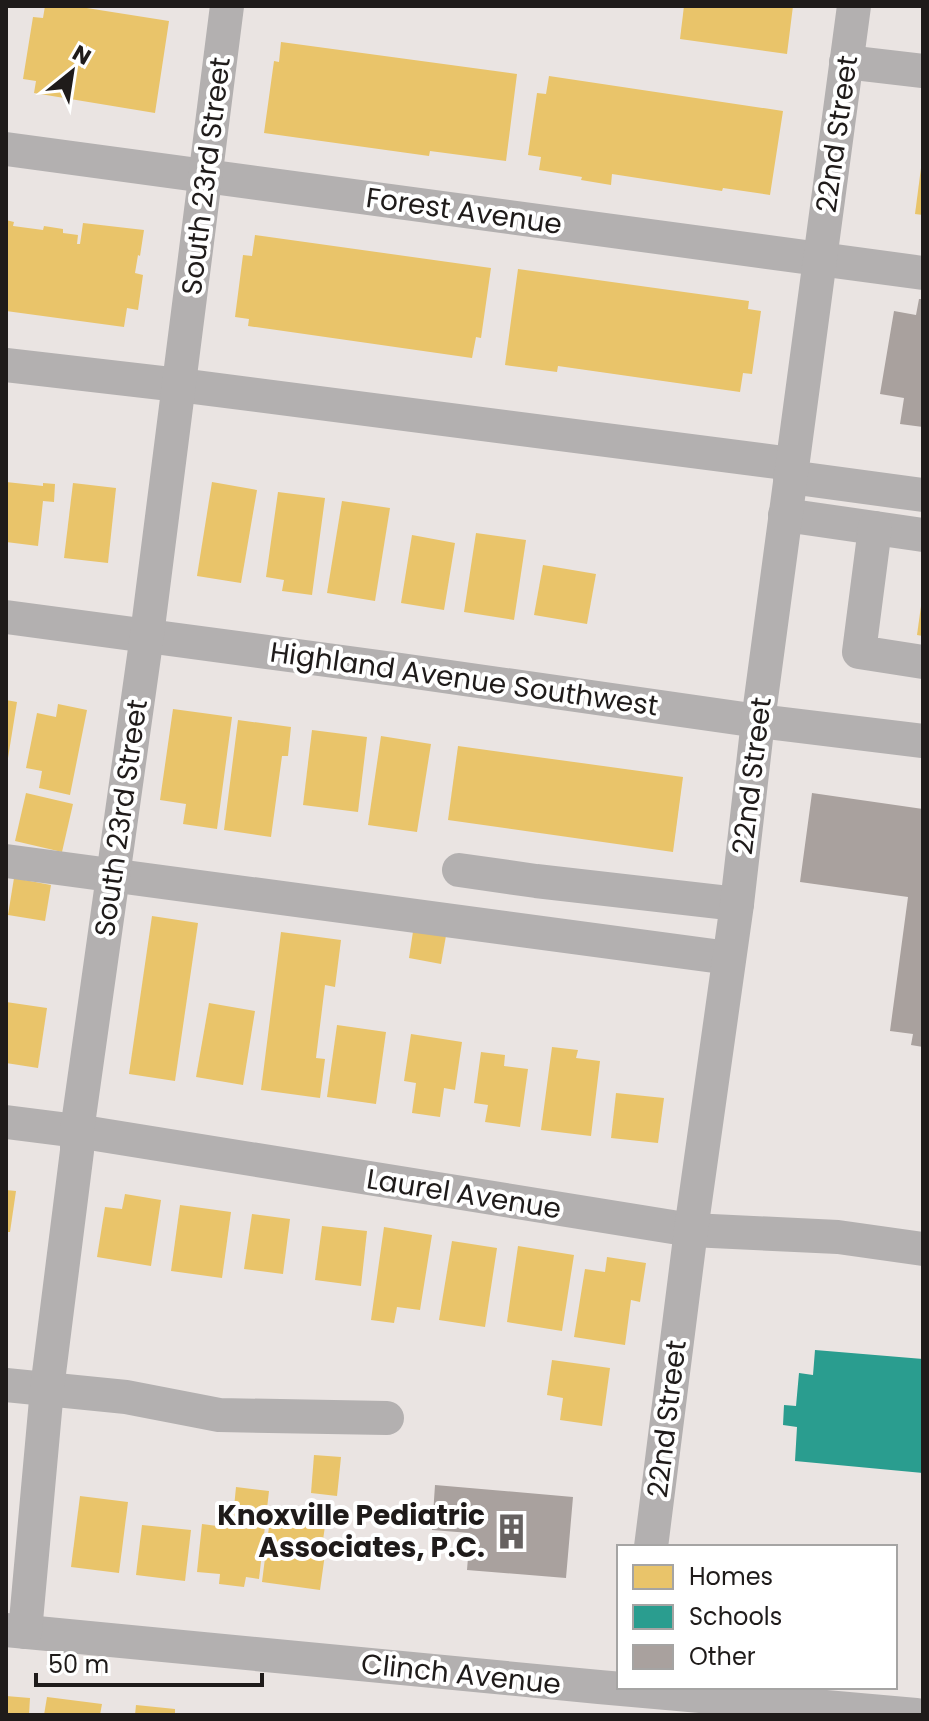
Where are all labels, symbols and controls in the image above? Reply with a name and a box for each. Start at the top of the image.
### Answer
north arrow [32,32,112,112]
text: N [67,38,97,73]
street label: 22nd Street [807,53,867,215]
street label: South 23rd Street [172,55,240,297]
street label: Forest Avenue [364,178,564,244]
street label: Highland Avenue Southwest [267,632,661,726]
street label: 22nd Street [723,695,781,857]
street label: South 23rd Street [85,697,157,939]
street label: Laurel Avenue [364,1159,564,1229]
street label: 22nd Street [638,1338,696,1500]
place label: Knoxville Pediatric Associates, P.C. [217,1496,485,1567]
building icon: Knoxville Pediatric Associates, P.C. [492,1512,530,1550]
legend [617,1545,897,1689]
text: Homes [689,1560,773,1593]
text: Schools [689,1600,782,1633]
scale bar [36,1637,262,1687]
text: Other [689,1640,756,1673]
street label: Clinch Avenue [359,1644,563,1704]
text: 50 m [48,1648,109,1681]

